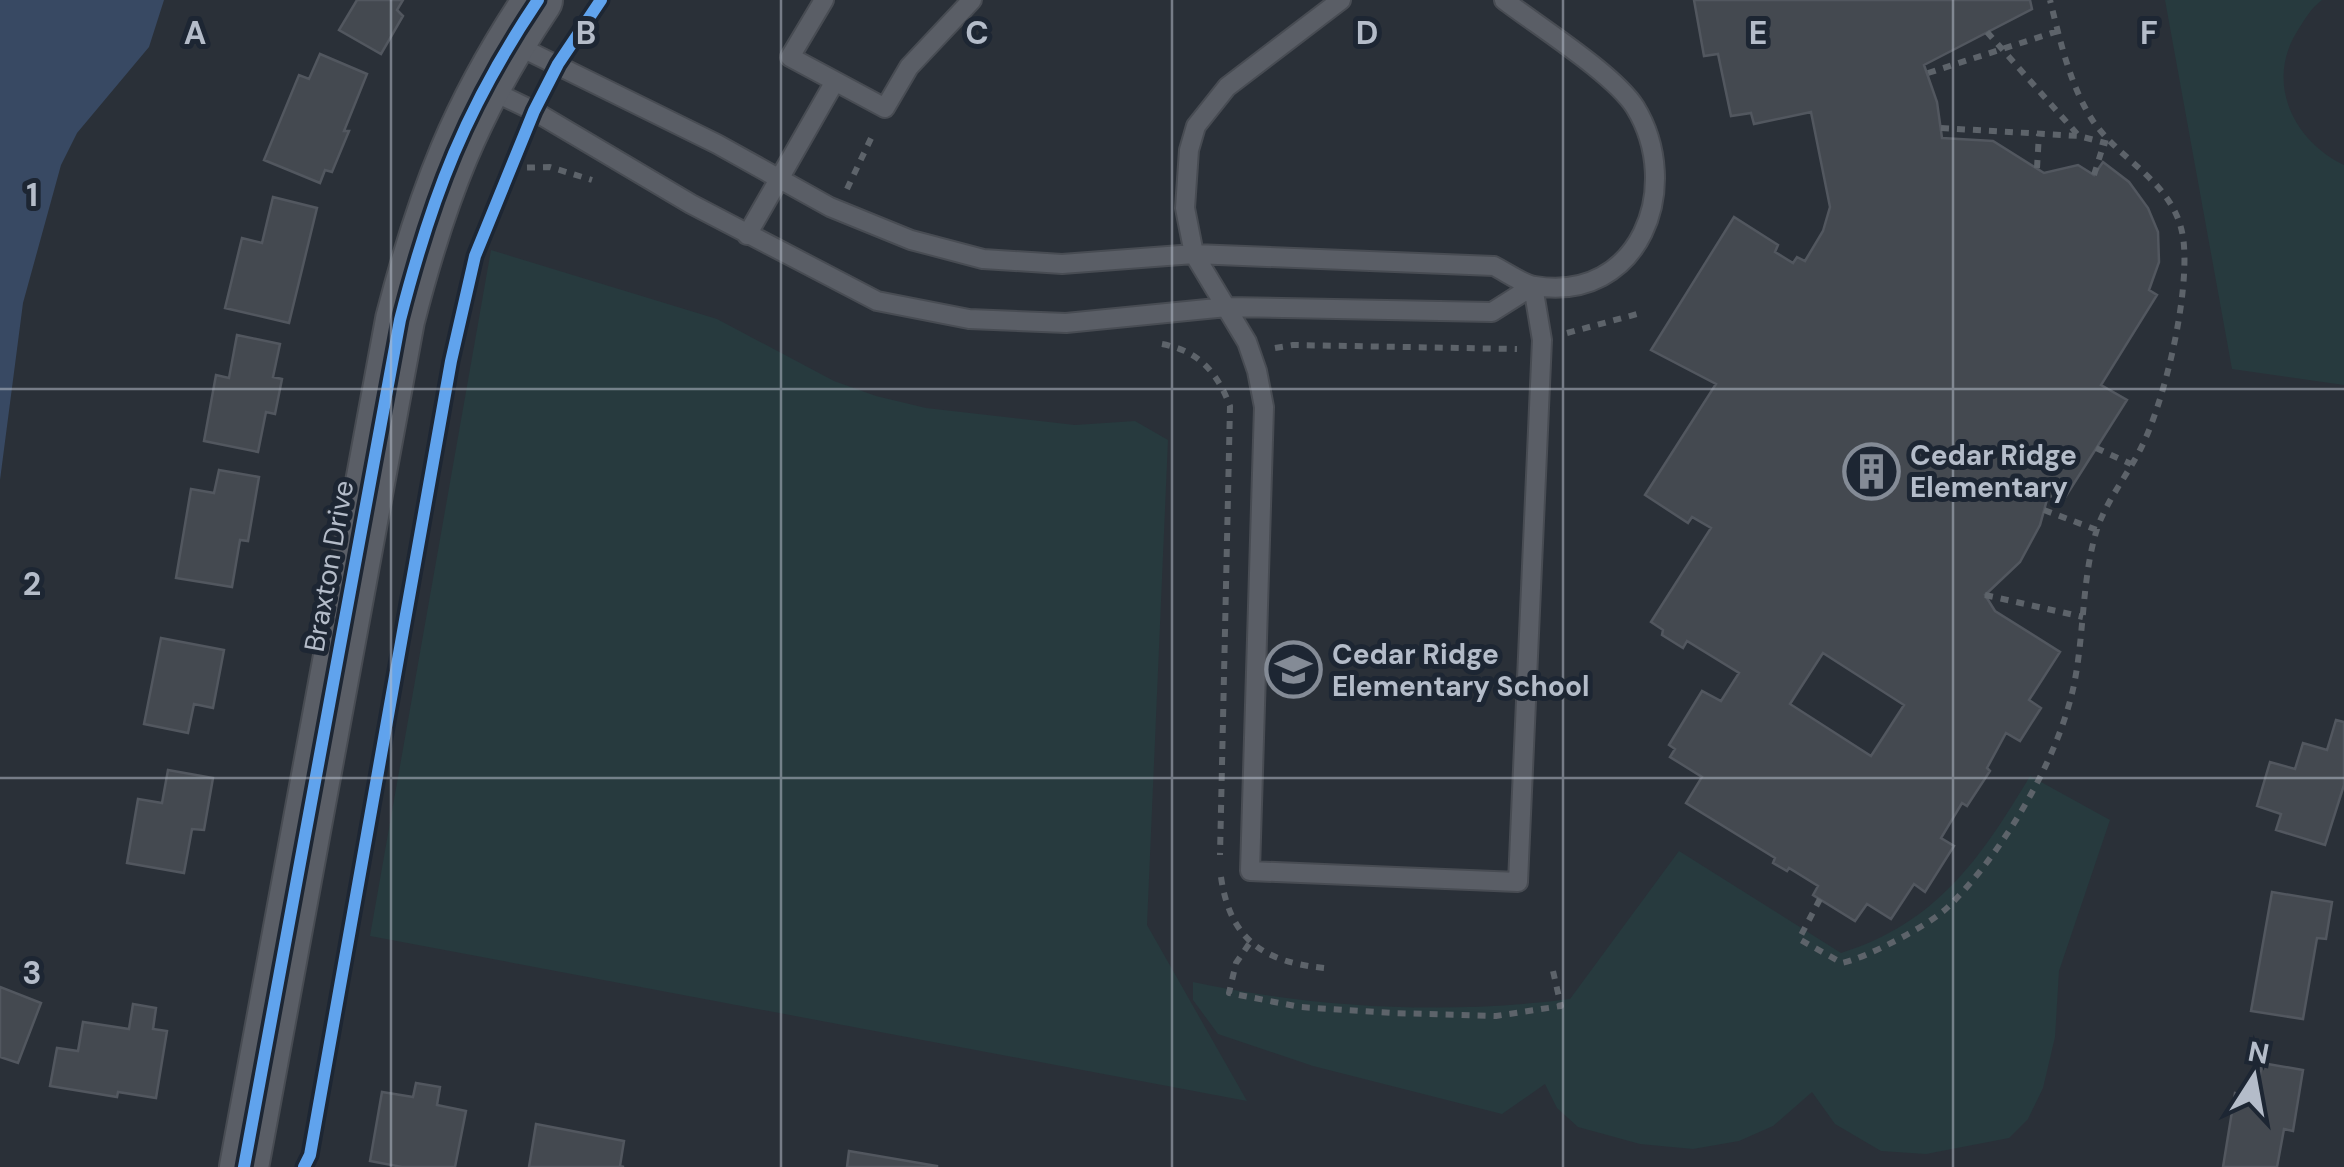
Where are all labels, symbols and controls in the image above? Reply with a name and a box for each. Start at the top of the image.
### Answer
text: A [184,12,206,54]
text: B [576,12,596,54]
text: C [965,12,989,54]
text: D [1356,12,1378,54]
text: E [1749,12,1767,54]
text: F [2140,12,2158,54]
text: 1 [26,174,38,216]
place label: Cedar Ridge Elementary [1910,437,2077,506]
building icon: Cedar Ridge Elementary [1841,441,1901,501]
street label: Braxton Drive [296,477,362,655]
text: 2 [23,563,41,605]
place label: Cedar Ridge Elementary School [1332,636,1589,705]
school or university icon: Cedar Ridge Elementary School [1263,640,1323,700]
text: 3 [22,952,42,994]
north arrow [2204,1027,2304,1127]
text: N [2245,1033,2272,1073]

